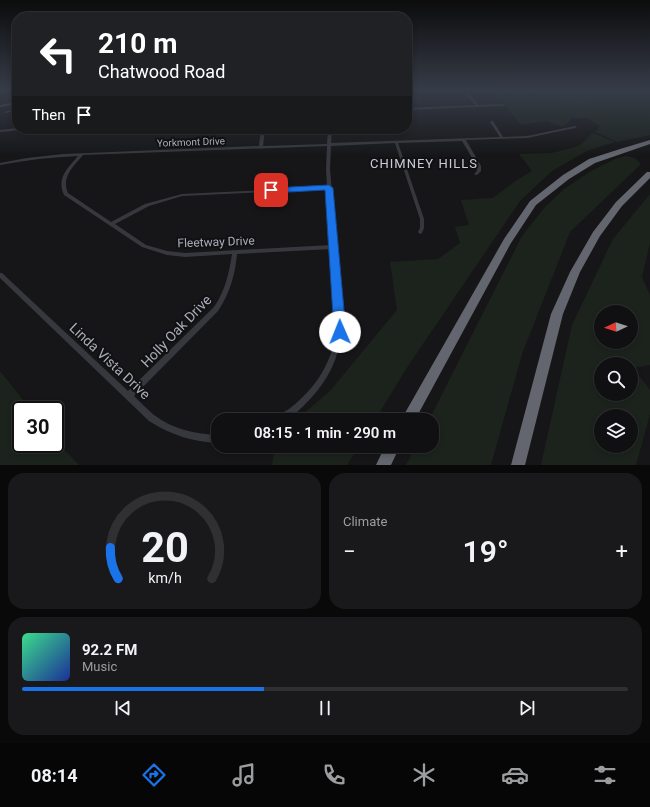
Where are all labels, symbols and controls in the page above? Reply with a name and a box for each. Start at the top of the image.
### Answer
text: 210 m [98,27,177,60]
icon: left [32,28,84,80]
text: Chatwood Road [98,61,225,82]
icon: arrive [73,104,95,126]
text: Then [32,106,65,124]
street label: Yorkmont Drive [157,135,225,149]
district label: CHIMNEY HILLS [370,156,478,171]
pin [254,173,288,207]
icon: arrive [260,179,282,201]
street label: Fleetway Drive [177,234,255,250]
street label: Holly Oak Drive [138,292,214,370]
north arrow [594,305,638,349]
map controls [594,305,638,453]
position arrow [319,311,361,353]
street label: Linda Vista Drive [66,320,154,402]
button: search [594,357,638,401]
speed limit sign: 30 [12,401,64,453]
button: layers [594,409,638,453]
text: 08:15 · 1 min · 290 m [254,424,396,442]
text: Climate [343,514,387,529]
text: 20 [141,523,188,572]
text: 19° [463,534,508,569]
text: − [343,539,356,564]
text: + [616,539,628,564]
text: km/h [148,570,181,586]
text: 92.2 FM [82,641,137,659]
text: Music [82,659,117,674]
icon: previous [112,697,134,719]
icon: pause [314,697,336,719]
icon: next [516,697,538,719]
icon: directions [140,761,168,789]
icon: music [230,761,258,789]
icon: phone [320,761,348,789]
icon: climate [410,761,438,789]
icon: car [501,761,529,789]
icon: filters [591,761,619,789]
text: 08:14 [31,765,78,786]

